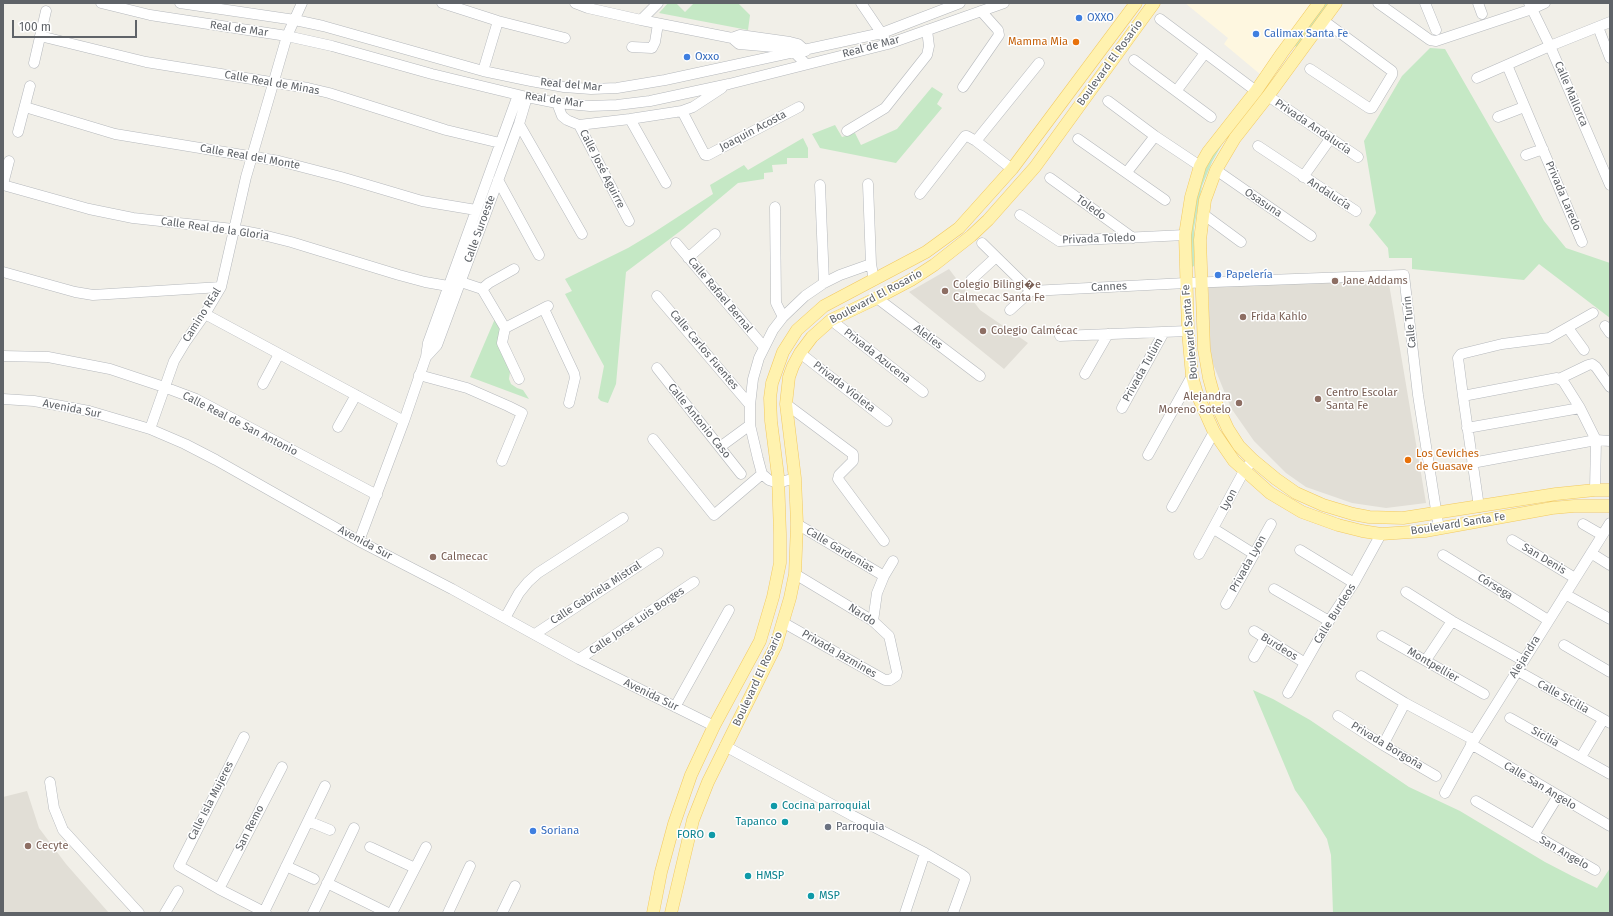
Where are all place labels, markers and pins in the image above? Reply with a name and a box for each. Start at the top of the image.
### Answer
place label: OXXO [1087,11,1114,25]
marker: OXXO [1074,13,1084,23]
place label: Calimax Santa Fe [1264,27,1348,41]
marker: Calimax Santa Fe [1251,29,1261,39]
place label: Mamma Mia [1008,35,1068,49]
marker: Mamma Mia [1071,37,1081,47]
place label: Oxxo [695,50,719,64]
marker: Oxxo [682,52,692,62]
place label: Papelería [1226,268,1273,282]
marker: Papelería [1213,270,1223,280]
place label: Jane Addams [1343,274,1408,288]
marker: Jane Addams [1330,276,1340,286]
place label: Colegio Bilingi�e Calmecac Santa Fe [953,278,1045,304]
marker: Colegio Bilingi�e Calmecac Santa Fe [940,286,950,296]
place label: Frida Kahlo [1251,310,1307,324]
marker: Frida Kahlo [1238,312,1248,322]
place label: Colegio Calmécac [991,324,1078,338]
marker: Colegio Calmécac [978,326,988,336]
place label: Centro Escolar Santa Fe [1326,386,1397,412]
place label: Alejandra Moreno Sotelo [1159,390,1231,416]
marker: Centro Escolar Santa Fe [1313,394,1323,404]
marker: Alejandra Moreno Sotelo [1234,398,1244,408]
place label: Los Ceviches de Guasave [1416,447,1479,473]
marker: Los Ceviches de Guasave [1403,455,1413,465]
place label: Calmecac [441,550,488,564]
marker: Calmecac [428,552,438,562]
place label: Cocina parroquial [782,799,870,813]
marker: Cocina parroquial [769,801,779,811]
place label: Tapanco [736,815,777,829]
marker: Tapanco [780,817,790,827]
place label: Parroquia [836,820,884,834]
marker: Parroquia [823,822,833,832]
place label: Soriana [541,824,579,838]
marker: Soriana [528,826,538,836]
place label: FORO [677,828,704,842]
marker: FORO [707,830,717,840]
place label: Cecyte [36,839,68,853]
marker: Cecyte [23,841,33,851]
place label: HMSP [756,869,784,883]
marker: HMSP [743,871,753,881]
place label: MSP [819,889,840,903]
marker: MSP [806,891,816,901]

